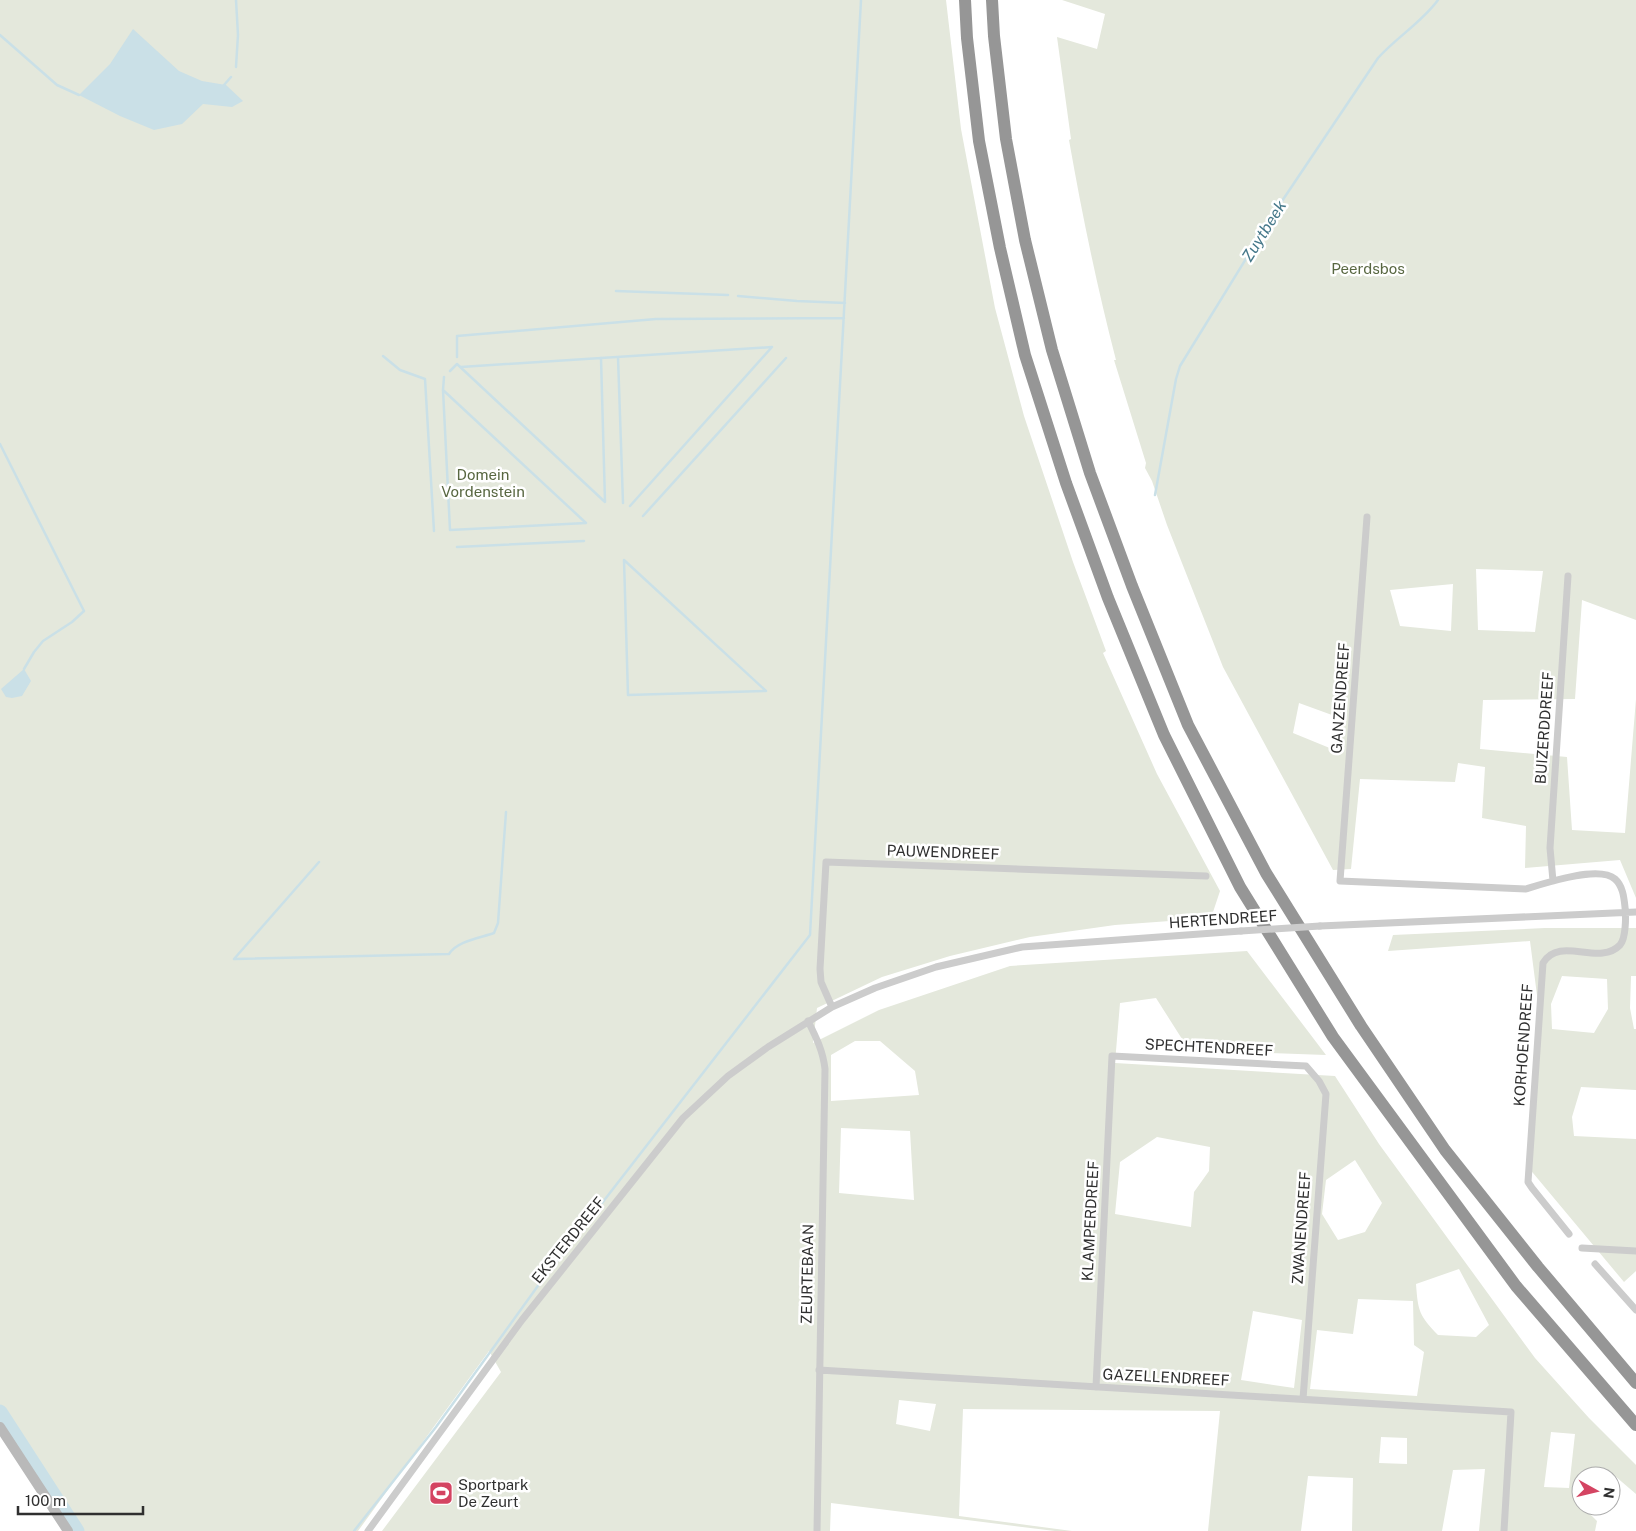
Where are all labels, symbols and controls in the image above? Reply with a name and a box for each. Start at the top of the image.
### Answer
water label: Zuytbeek [1238,197,1290,265]
park label: Peerdsbos [1331,260,1405,277]
park label: Domein Vordenstein [441,466,525,500]
street label: GANZENDREEF [1328,642,1352,754]
street label: BUIZERDDREEF [1532,671,1556,785]
street label: PAUWENDREEF [886,842,1000,862]
street label: HERTENDREEF [1168,907,1278,931]
street label: KORHOENDREEF [1510,983,1536,1107]
street label: SPECHTENDREEF [1144,1035,1274,1059]
street label: KLAMPERDREEF [1078,1160,1102,1282]
street label: ZWANENDREEF [1289,1171,1313,1285]
street label: EKSTERDREEF [528,1194,608,1286]
street label: ZEURTEBAAN [798,1224,816,1324]
street label: GAZELLENDREEF [1102,1365,1230,1389]
north arrow [1571,1466,1621,1516]
place label: Sportpark De Zeurt [458,1476,528,1510]
sports icon: Sportpark De Zeurt [428,1480,454,1506]
scale bar [18,1484,142,1516]
text: N [1600,1486,1618,1499]
text: 100 m [25,1492,66,1509]

